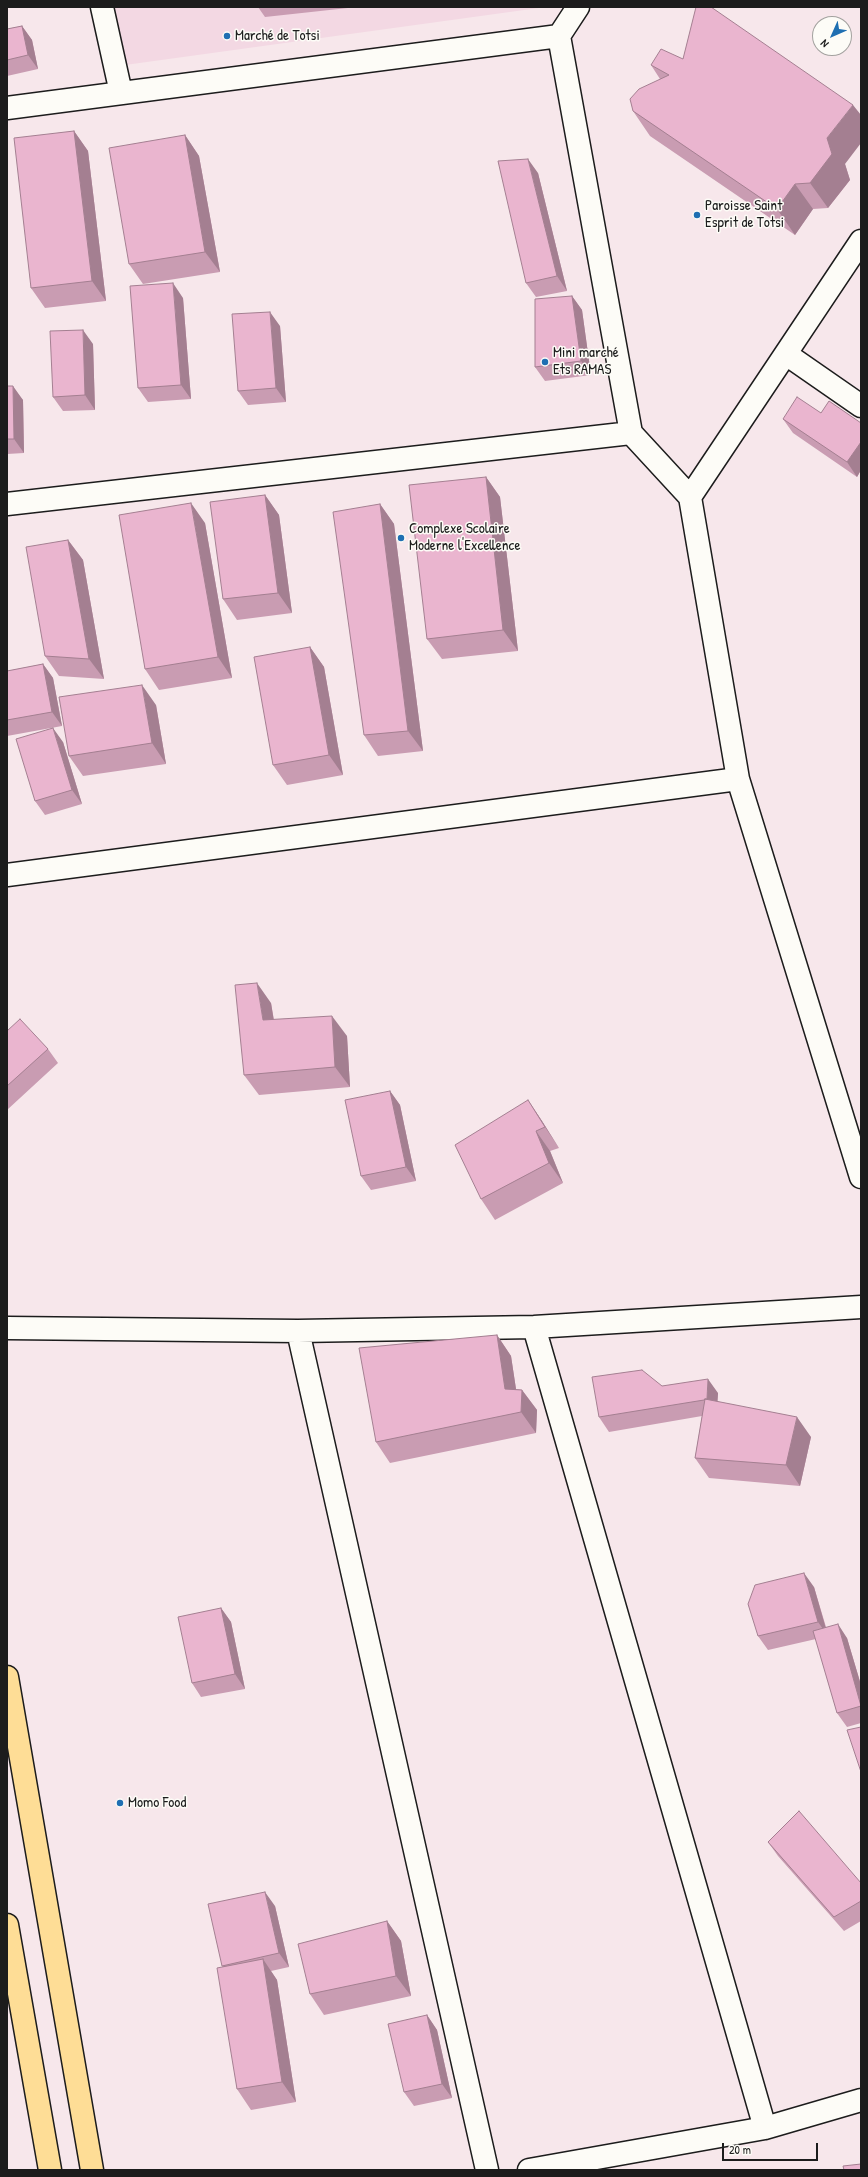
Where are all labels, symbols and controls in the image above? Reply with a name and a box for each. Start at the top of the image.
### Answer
north arrow [812,16,852,56]
place label: Marché de Totsi [235,27,320,45]
marker: Marché de Totsi [222,31,232,41]
text: N [817,37,831,51]
place label: Paroisse Saint Esprit de Totsi [705,197,784,232]
marker: Paroisse Saint Esprit de Totsi [692,210,702,220]
place label: Mini marché Ets RAMAS [553,344,619,379]
marker: Mini marché Ets RAMAS [540,357,550,367]
place label: Complexe Scolaire Moderne l'Excellence [409,520,520,555]
marker: Complexe Scolaire Moderne l'Excellence [396,533,406,543]
place label: Momo Food [128,1794,186,1812]
marker: Momo Food [115,1798,125,1808]
scale bar [724,2135,820,2161]
text: 20 m [729,2141,751,2158]

